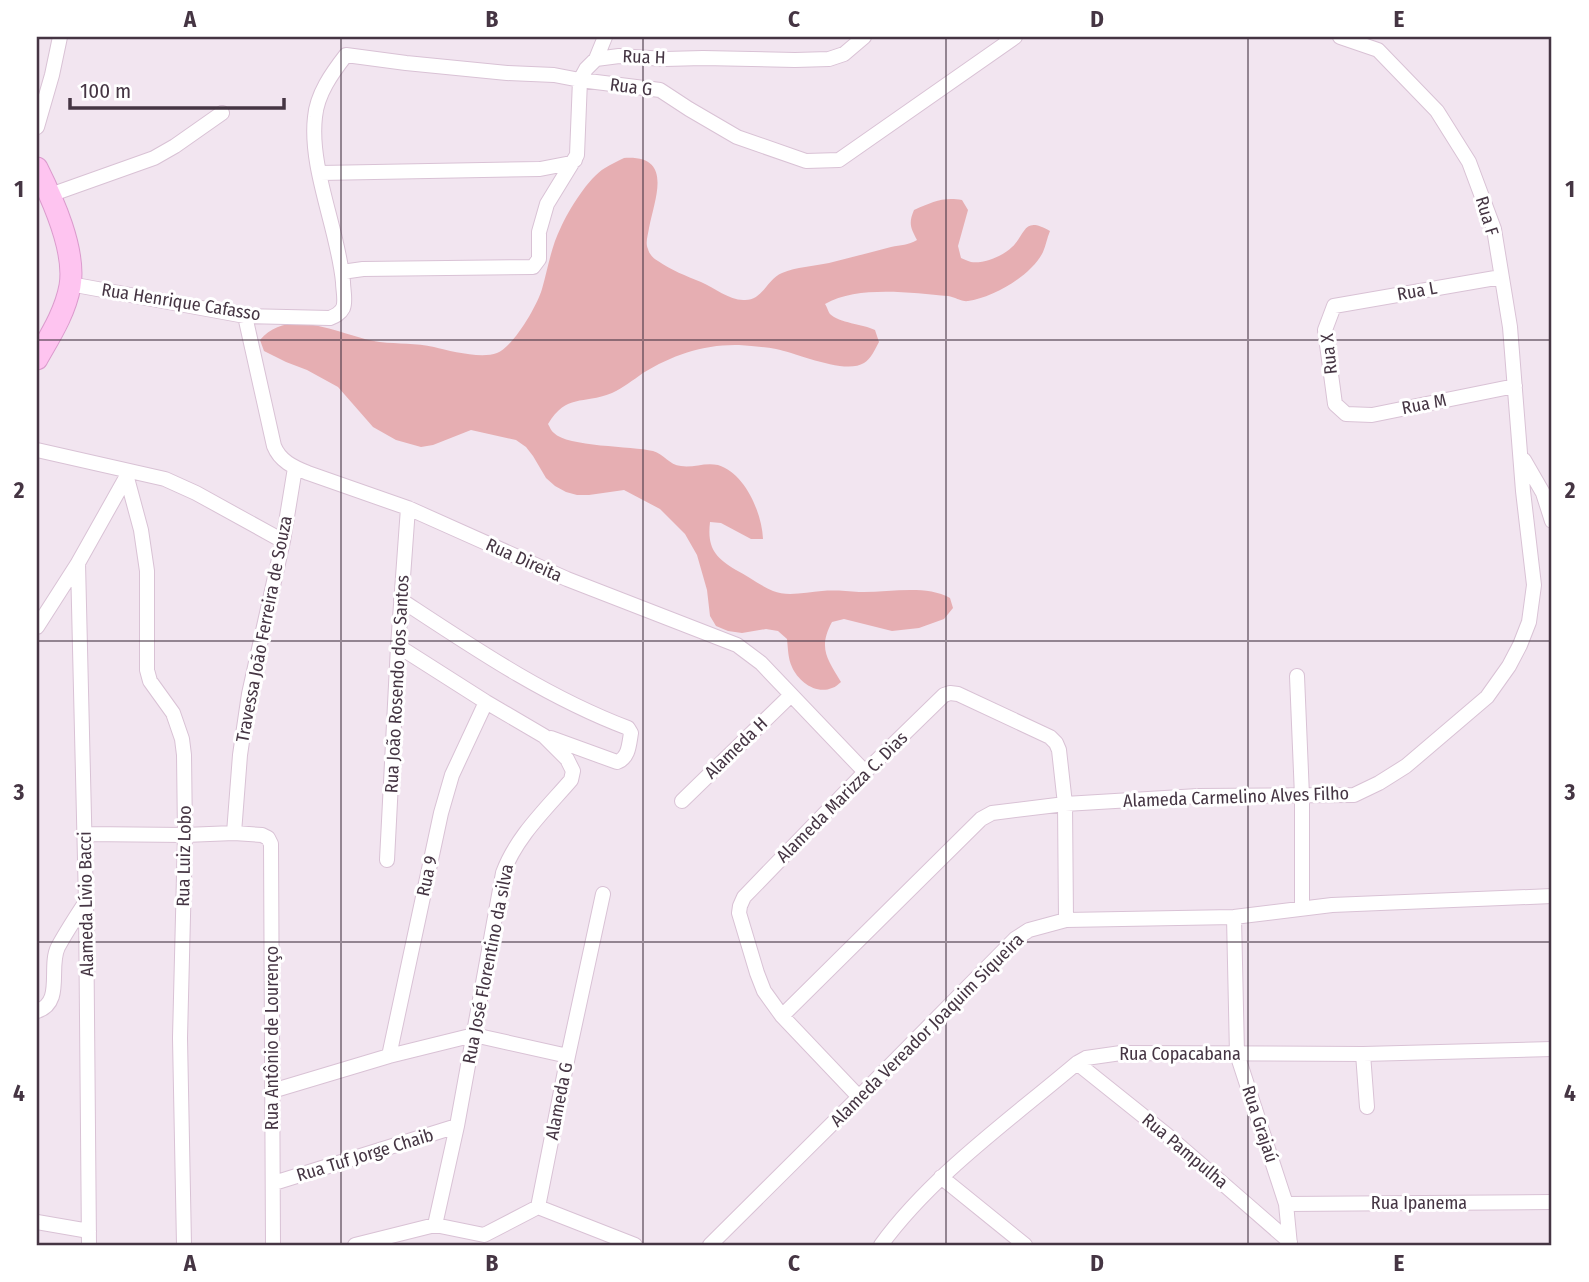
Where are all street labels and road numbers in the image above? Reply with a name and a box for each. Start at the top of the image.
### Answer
street label: Rua H [622,45,666,69]
street label: Rua G [609,73,653,101]
street label: Rua F [1471,194,1503,239]
street label: Rua L [1395,277,1439,305]
street label: Rua Henrique Cafasso [100,279,262,325]
street label: Rua X [1316,332,1342,376]
street label: Rua M [1400,389,1448,419]
street label: Travessa João Ferreira de Souza [231,514,297,744]
street label: Rua Direita [482,533,566,587]
street label: Rua João Rosendo dos Santos [380,574,414,794]
street label: Alameda H [700,713,772,783]
street label: Alameda Marizza C. Dias [772,727,912,867]
street label: Alameda Carmelino Alves Filho [1123,782,1349,812]
street label: Rua Luiz Lobo [172,805,196,907]
street label: Alameda Lívio Bacci [74,831,98,977]
street label: Rua 9 [412,854,442,898]
street label: Rua José Florentino da silva [458,862,518,1066]
street label: Alameda Vereador Joaquim Siqueira [826,929,1028,1131]
street label: Rua Antônio de Lourenço [261,946,283,1130]
street label: Rua Copacabana [1119,1043,1241,1065]
street label: Alameda G [541,1060,577,1142]
street label: Rua Grajaú [1237,1083,1283,1165]
street label: Rua Pampulha [1138,1109,1233,1193]
street label: Rua Tuf Jorge Chaib [294,1124,436,1186]
street label: Rua Ipanema [1371,1192,1467,1214]

